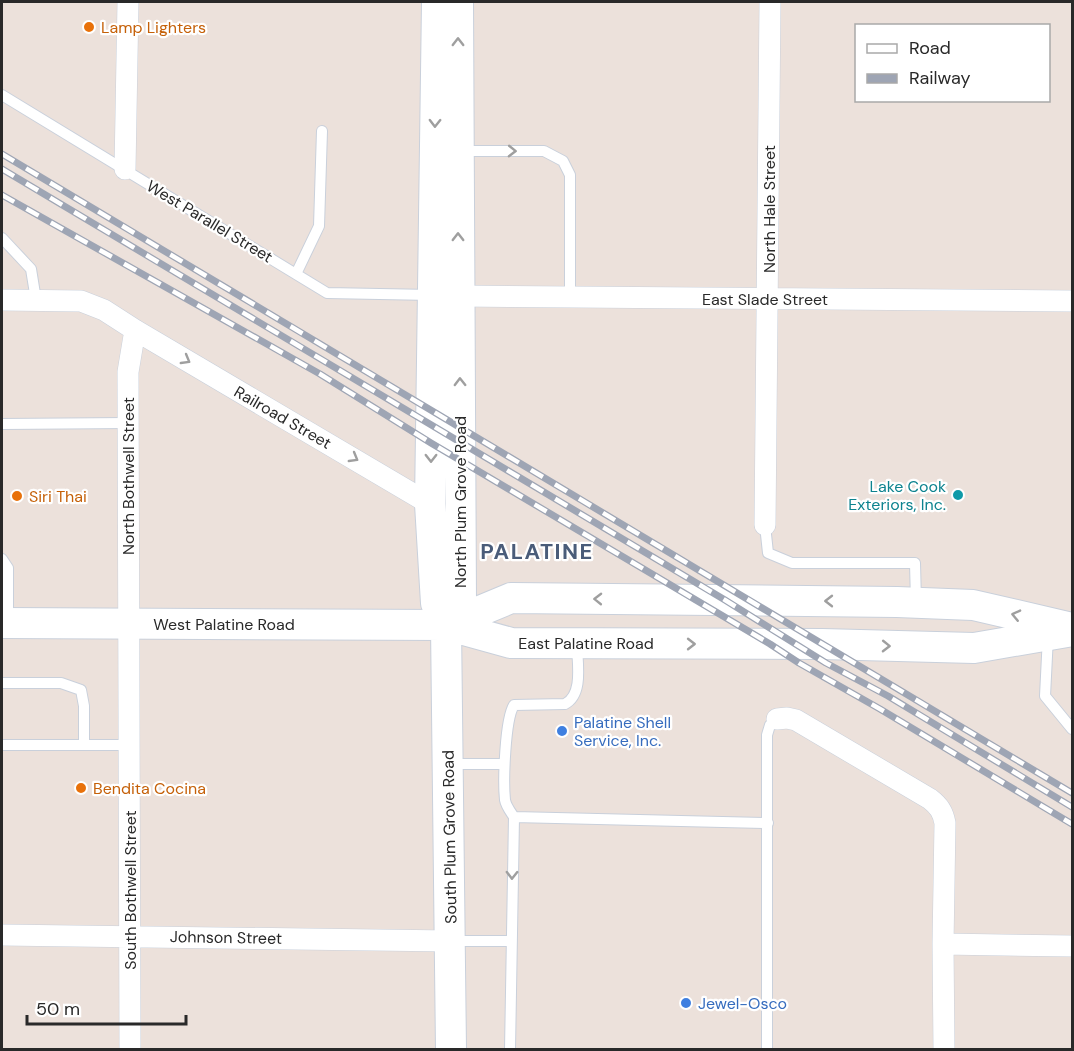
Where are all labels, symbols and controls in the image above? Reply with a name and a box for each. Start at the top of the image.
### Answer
place label: Lamp Lighters [101,17,206,38]
marker: Lamp Lighters [82,20,96,34]
legend [855,24,1050,102]
text: Road [909,36,951,60]
one-way arrow [452,38,464,47]
text: Railway [909,66,971,90]
one-way arrow [429,118,441,127]
one-way arrow [507,145,516,157]
street label: North Hale Street [759,145,780,273]
street label: West Parallel Street [143,175,277,267]
one-way arrow [452,233,464,242]
street label: East Slade Street [702,289,828,310]
one-way arrow [180,352,190,364]
one-way arrow [453,377,466,386]
street label: Railroad Street [230,381,335,454]
street label: North Bothwell Street [118,397,139,555]
street label: North Plum Grove Road [450,416,471,588]
one-way arrow [348,451,358,463]
one-way arrow [425,454,437,463]
place label: Lake Cook Exteriors, Inc. [848,476,946,515]
place label: Siri Thai [29,486,87,507]
marker: Lake Cook Exteriors, Inc. [951,488,965,502]
marker: Siri Thai [10,489,24,503]
district label: PALATINE [480,537,594,566]
one-way arrow [594,593,603,605]
one-way arrow [825,595,834,607]
one-way arrow [1011,609,1021,622]
street label: West Palatine Road [153,614,295,635]
street label: East Palatine Road [518,633,654,654]
one-way arrow [687,638,696,650]
one-way arrow [882,640,891,652]
place label: Palatine Shell Service, Inc. [574,712,671,751]
marker: Palatine Shell Service, Inc. [555,724,569,738]
street label: South Plum Grove Road [437,750,462,924]
place label: Bendita Cocina [93,778,206,799]
marker: Bendita Cocina [74,781,88,795]
street label: South Bothwell Street [120,810,141,970]
one-way arrow [506,871,518,880]
street label: Johnson Street [170,926,282,949]
scale bar [27,988,186,1026]
place label: Jewel-Osco [698,993,787,1014]
marker: Jewel-Osco [679,996,693,1010]
text: 50 m [36,997,80,1021]

